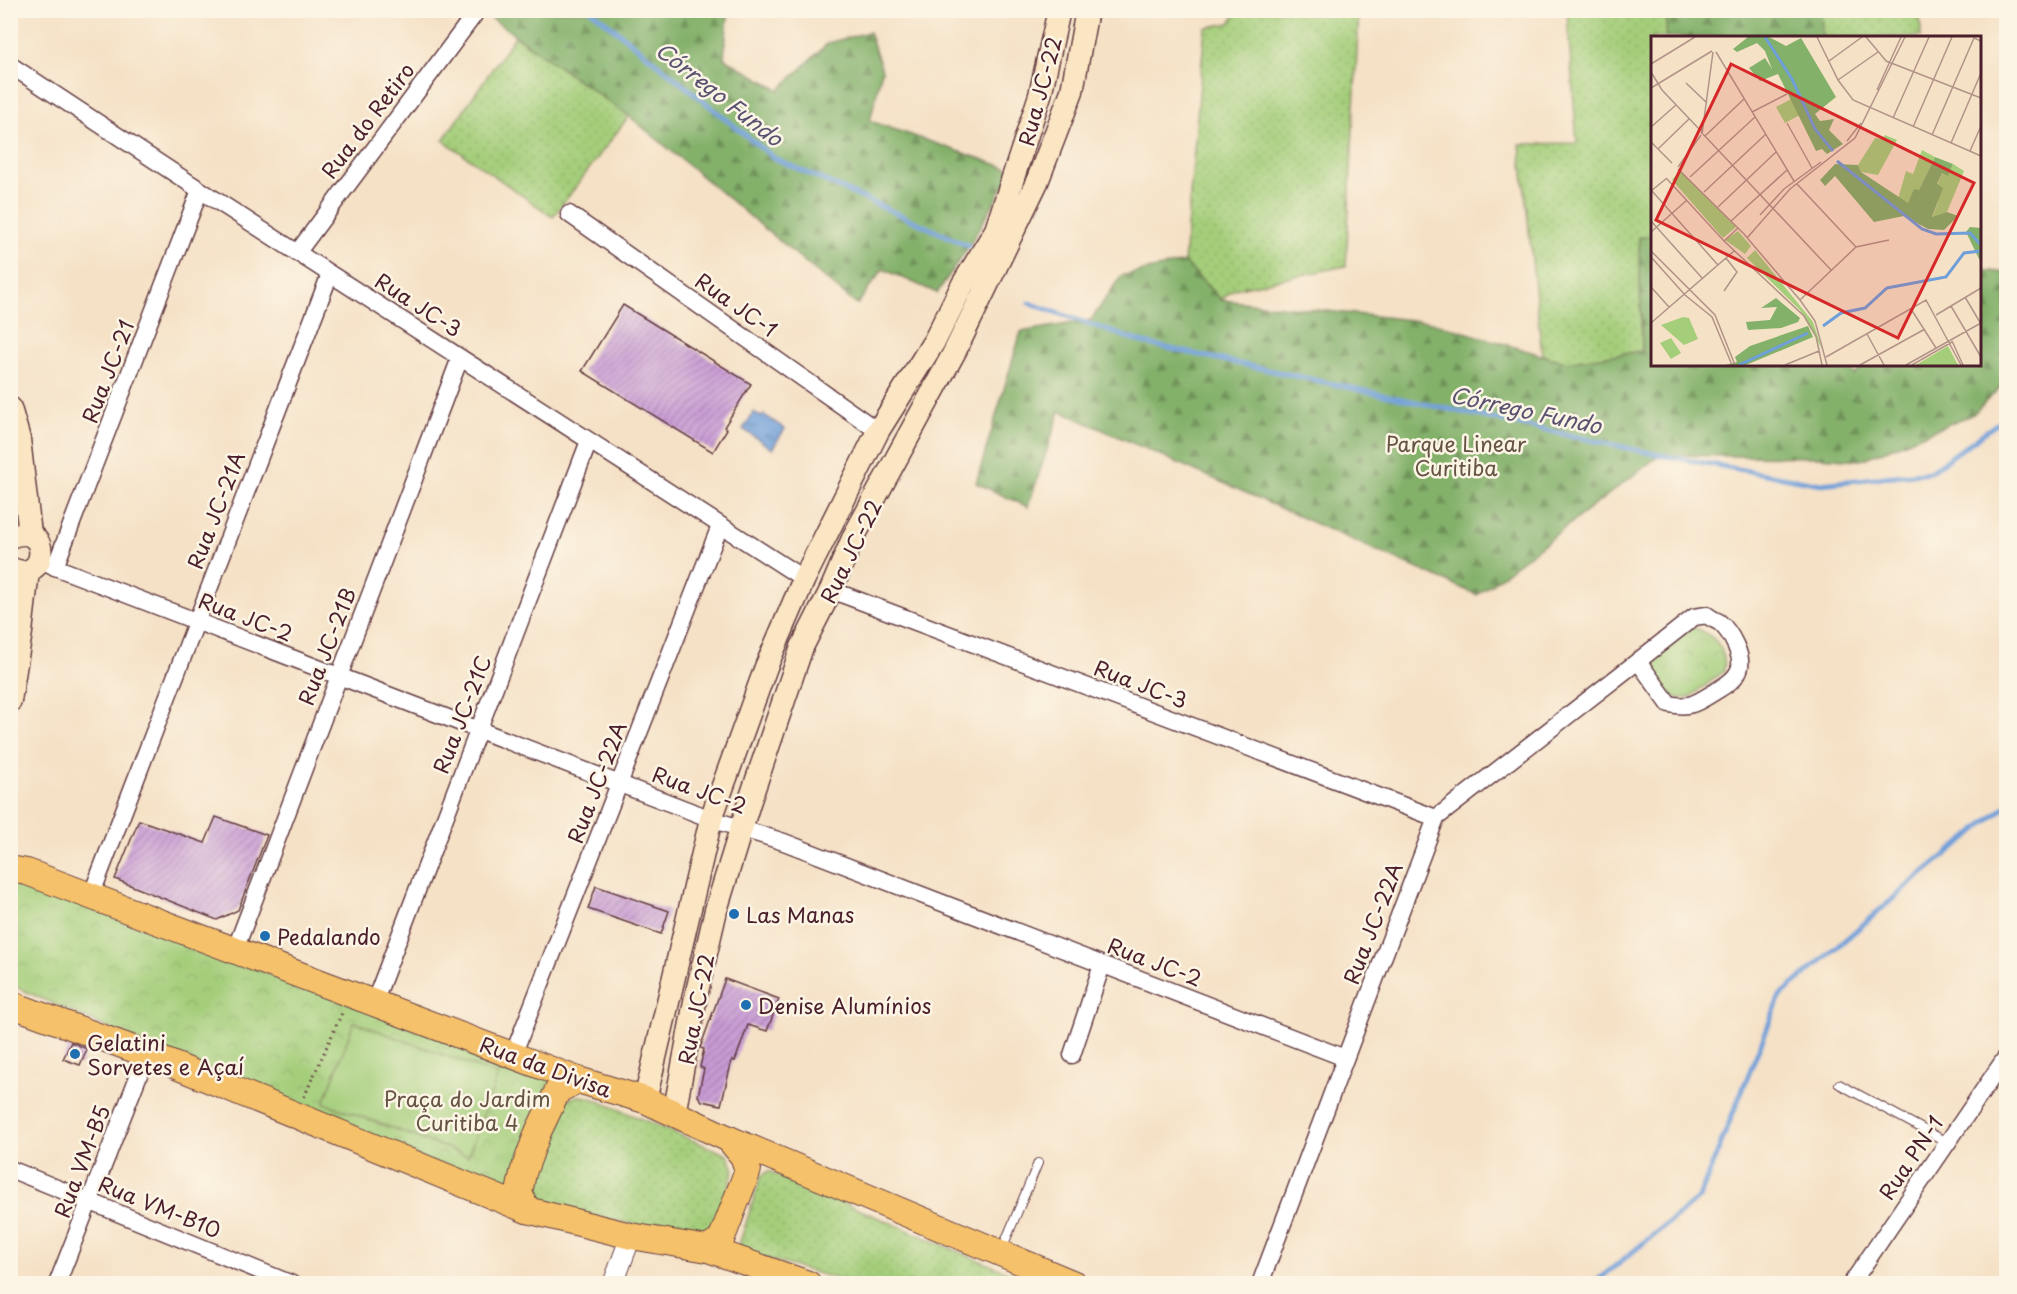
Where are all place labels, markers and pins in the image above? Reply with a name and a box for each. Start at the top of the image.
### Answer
place label: Las Manas [746,898,854,930]
marker: Las Manas [727,907,741,921]
place label: Pedalando [277,920,381,952]
marker: Pedalando [258,929,272,943]
place label: Denise Alumínios [758,989,931,1021]
marker: Denise Alumínios [739,998,753,1012]
place label: Gelatini Sorvetes e Açaí [87,1026,244,1082]
marker: Gelatini Sorvetes e Açaí [68,1047,82,1061]

